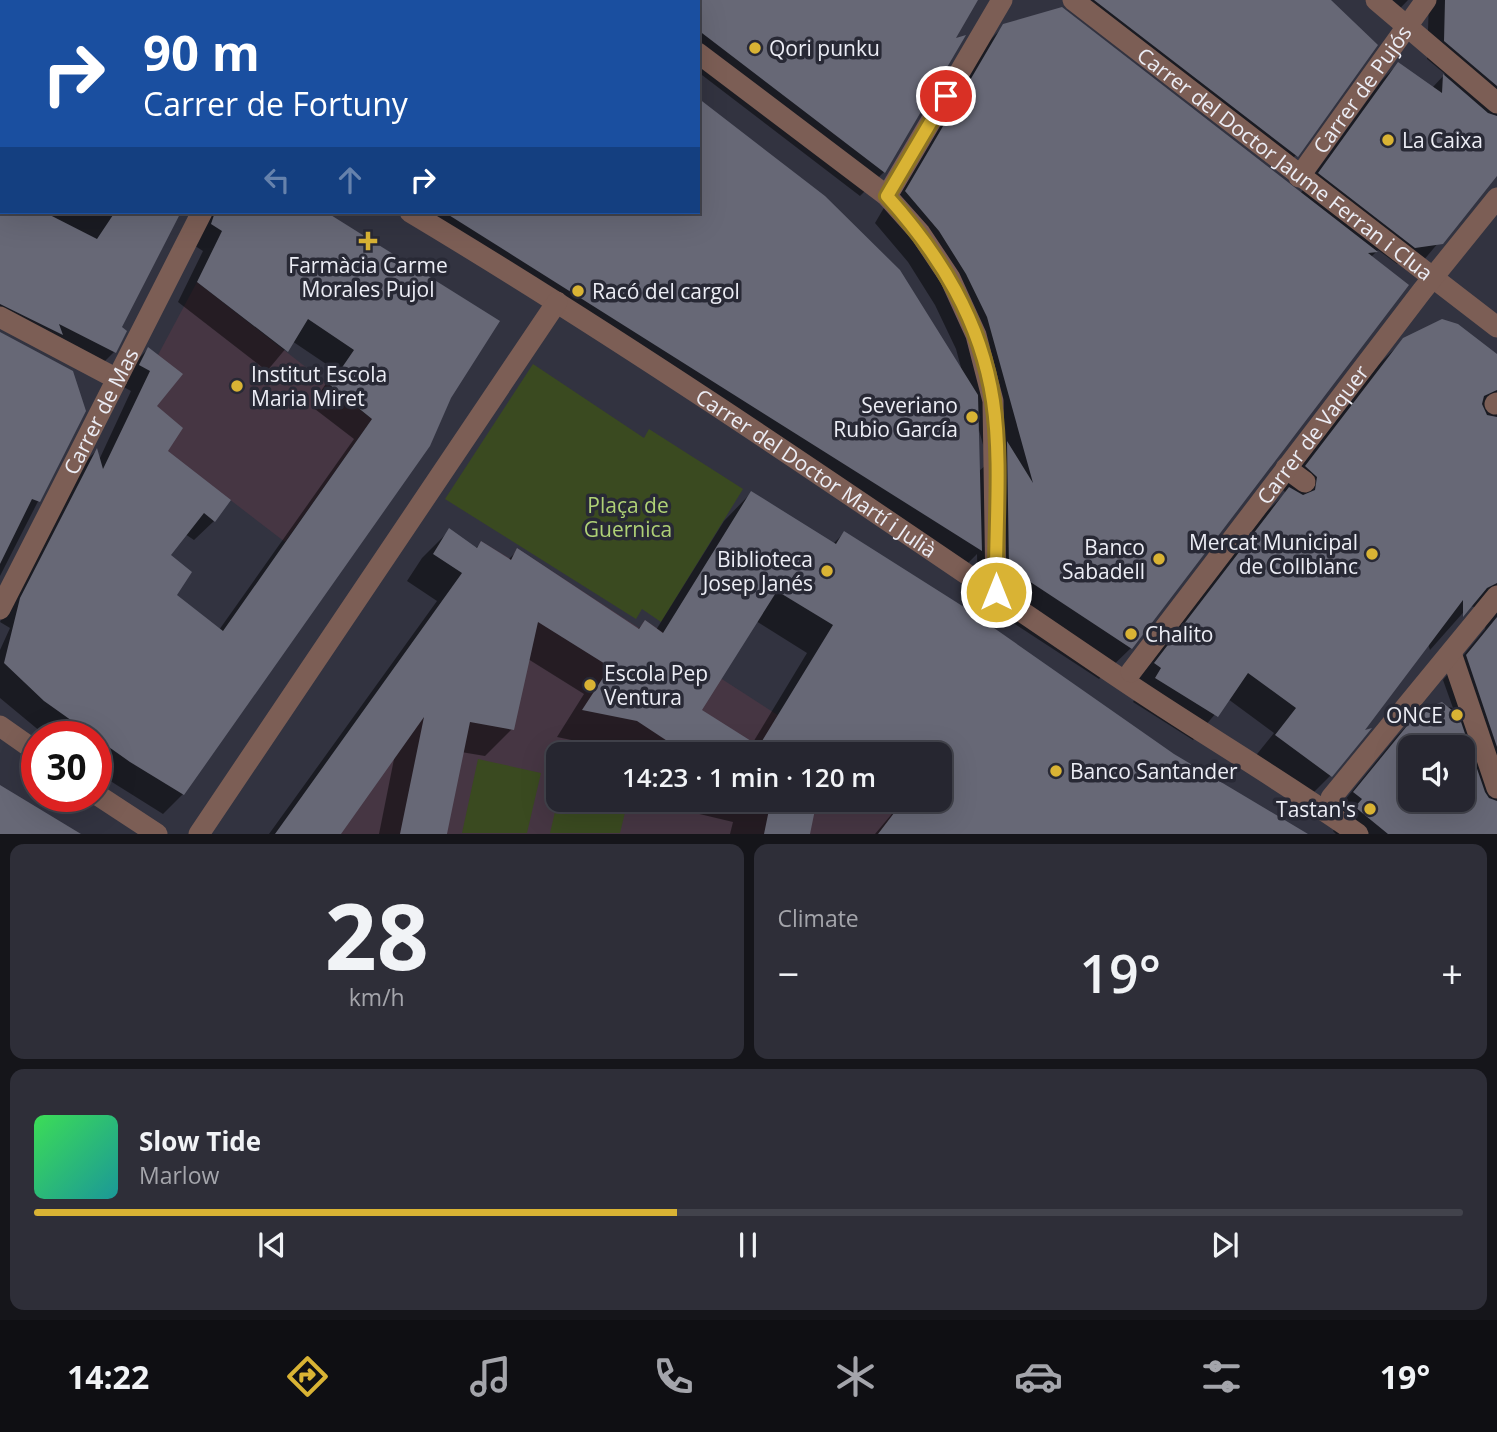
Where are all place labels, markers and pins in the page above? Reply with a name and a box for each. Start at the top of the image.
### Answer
place label: Qori punku [769,34,880,62]
marker: Qori punku [747,40,763,56]
pin [916,66,976,126]
place label: La Caixa [1402,126,1483,154]
marker: La Caixa [1380,132,1396,148]
marker: Farmàcia Carme Morales Pujol [360,233,376,249]
place label: Farmàcia Carme Morales Pujol [288,251,448,303]
place label: Racó del cargol [592,277,740,305]
marker: Racó del cargol [570,283,586,299]
place label: Institut Escola Maria Miret [251,360,387,412]
marker: Institut Escola Maria Miret [229,378,245,394]
place label: Severiano Rubio García [833,391,958,443]
marker: Severiano Rubio García [964,409,980,425]
place label: Mercat Municipal de Collblanc [1189,528,1358,580]
place label: Banco Sabadell [1062,533,1145,585]
place label: Biblioteca Josep Janés [701,545,813,597]
marker: Mercat Municipal de Collblanc [1364,546,1380,562]
marker: Banco Sabadell [1151,551,1167,567]
marker: Biblioteca Josep Janés [819,563,835,579]
place label: Chalito [1145,620,1214,648]
marker: Chalito [1123,626,1139,642]
place label: Escola Pep Ventura [604,659,708,711]
marker: Escola Pep Ventura [582,677,598,693]
place label: ONCE [1386,701,1443,729]
marker: ONCE [1449,707,1465,723]
place label: Banco Santander [1070,757,1238,785]
marker: Banco Santander [1048,763,1064,779]
place label: Tastan's [1276,795,1356,823]
marker: Tastan's [1362,801,1378,817]

